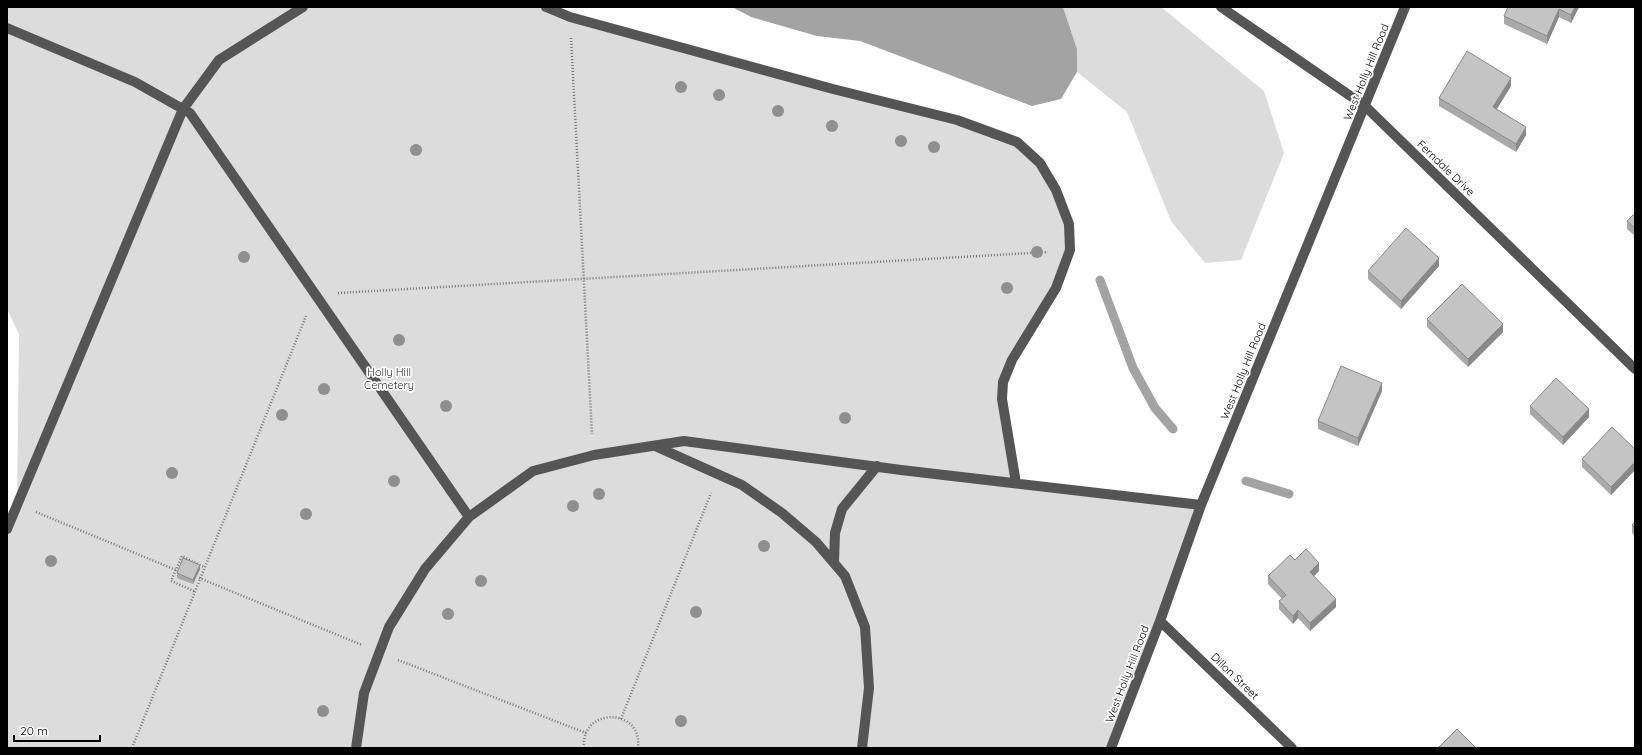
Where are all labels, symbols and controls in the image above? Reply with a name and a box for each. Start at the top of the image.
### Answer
street label: West Holly Hill Road [1340,22,1392,122]
street label: Ferndale Drive [1414,137,1478,199]
street label: West Holly Hill Road [1217,321,1269,421]
park label: Holly Hill Cemetery [364,365,414,392]
street label: West Holly Hill Road [1102,623,1152,725]
street label: Dillon Street [1208,650,1262,703]
scale bar [14,717,100,743]
text: 20 m [20,723,48,738]

